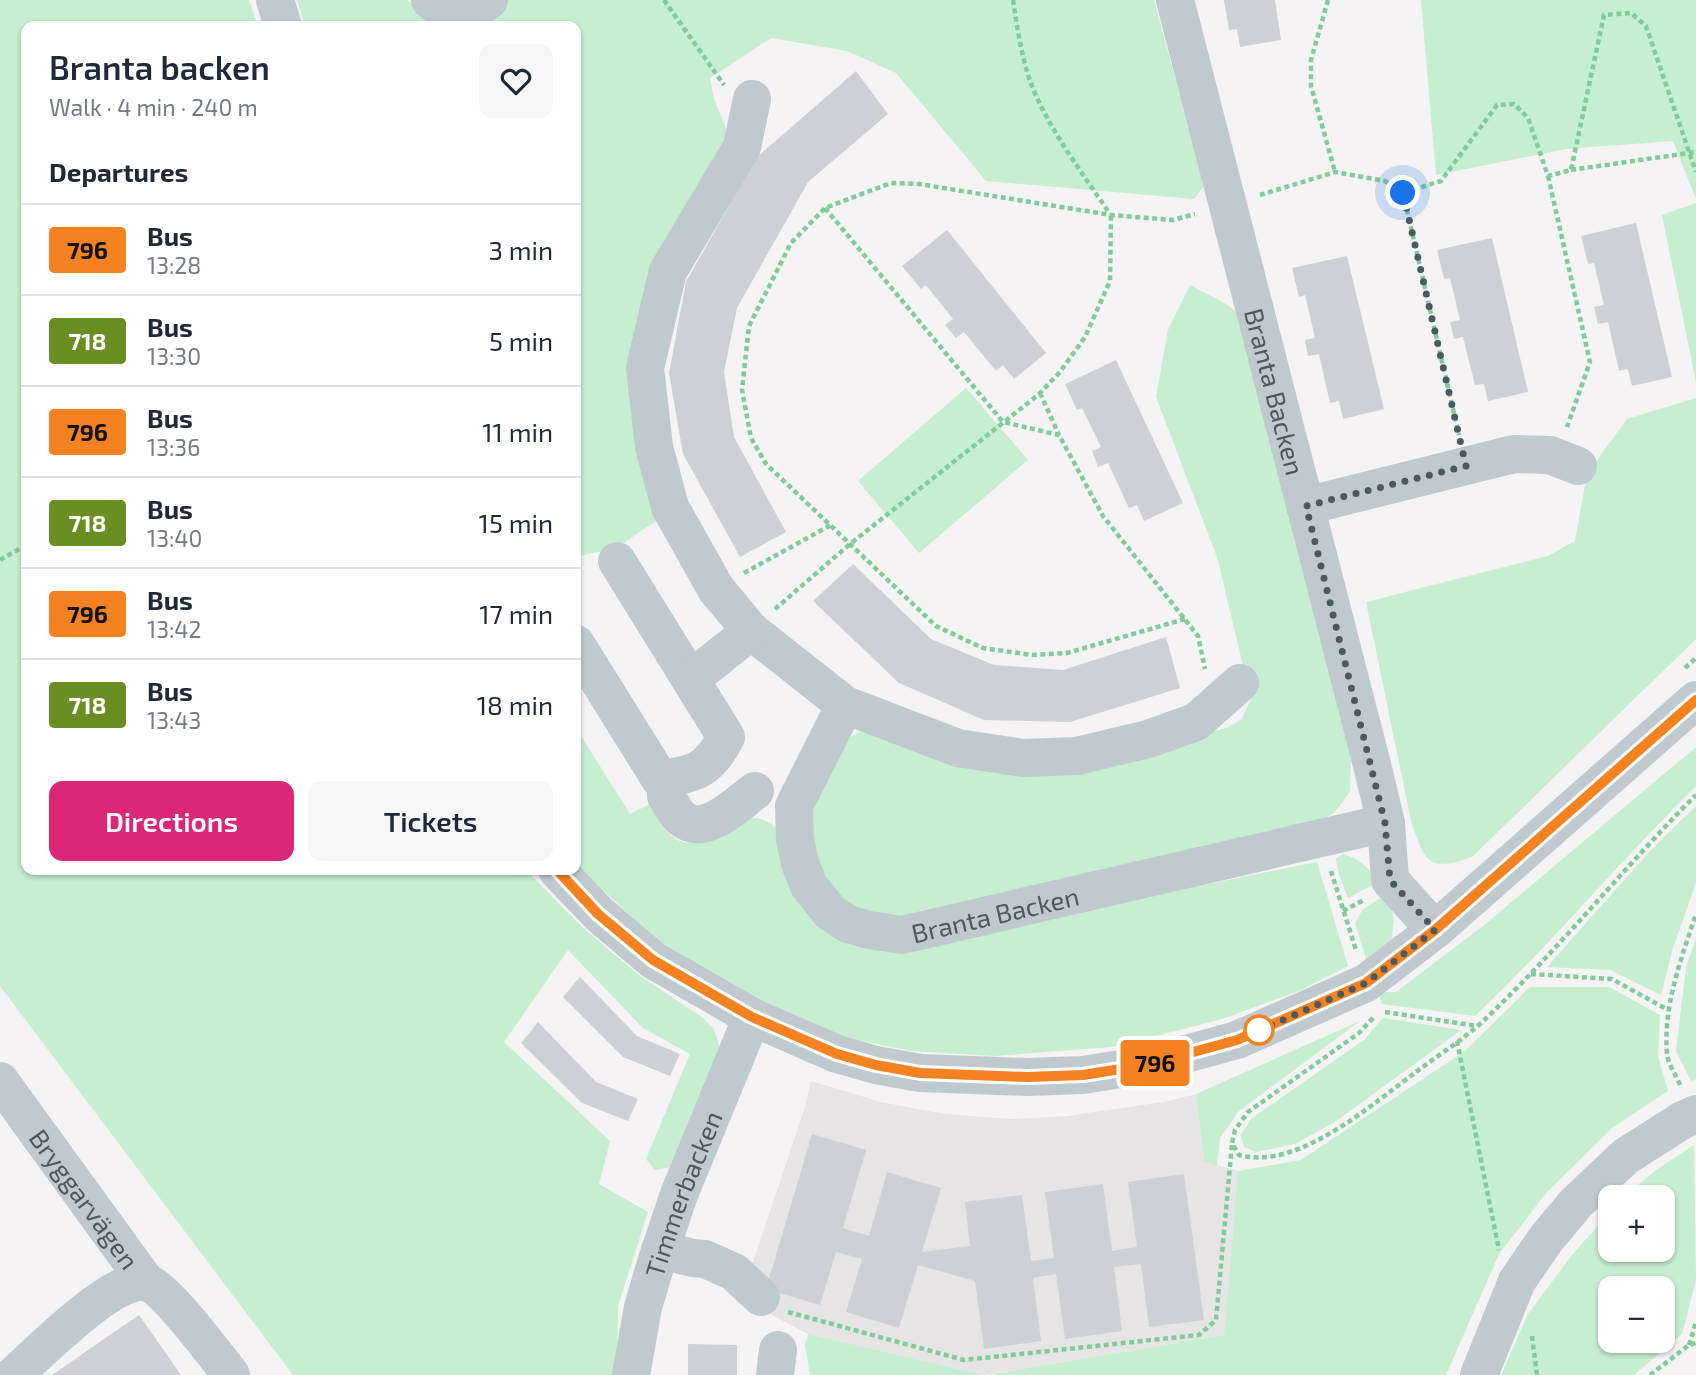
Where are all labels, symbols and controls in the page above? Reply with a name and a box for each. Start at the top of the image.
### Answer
button: heart [479,44,553,118]
text: Branta backen [49,47,270,87]
text: Walk · 4 min · 240 m [49,93,258,121]
text: Departures [49,156,188,187]
your location [1385,175,1420,210]
text: Bus [147,220,193,251]
text: 3 min [488,234,553,265]
text: 796 [67,235,108,264]
text: 13:28 [147,251,201,279]
street label: Branta Backen [1239,305,1312,478]
text: Bus [147,311,193,342]
text: 5 min [489,325,553,356]
text: 718 [69,326,107,355]
text: 13:30 [147,342,201,370]
text: Bus [147,402,193,433]
text: 11 min [482,416,553,447]
text: 796 [67,417,108,446]
text: 13:36 [147,433,200,461]
text: Bus [147,493,193,524]
text: 15 min [479,507,553,538]
text: 718 [69,508,107,537]
text: 13:40 [147,524,202,552]
text: Bus [147,584,193,615]
text: 17 min [479,598,553,629]
text: 796 [67,599,108,628]
text: 13:42 [147,615,201,643]
text: Bus [147,675,193,706]
text: 18 min [477,689,553,720]
text: 718 [69,690,107,719]
text: 13:43 [147,706,201,734]
button: Directions [49,781,294,861]
button: Tickets [308,781,553,861]
street label: Branta Backen [908,879,1082,948]
unlabelled marker [1244,1015,1274,1045]
line badge: 796 [1115,1040,1195,1086]
text: 796 [1135,1048,1176,1077]
street label: Timmerbacken [637,1106,727,1280]
street label: Bryggarvägen [24,1122,146,1274]
map controls [1598,1185,1675,1353]
button: + [1598,1185,1675,1262]
button: − [1598,1276,1675,1353]

